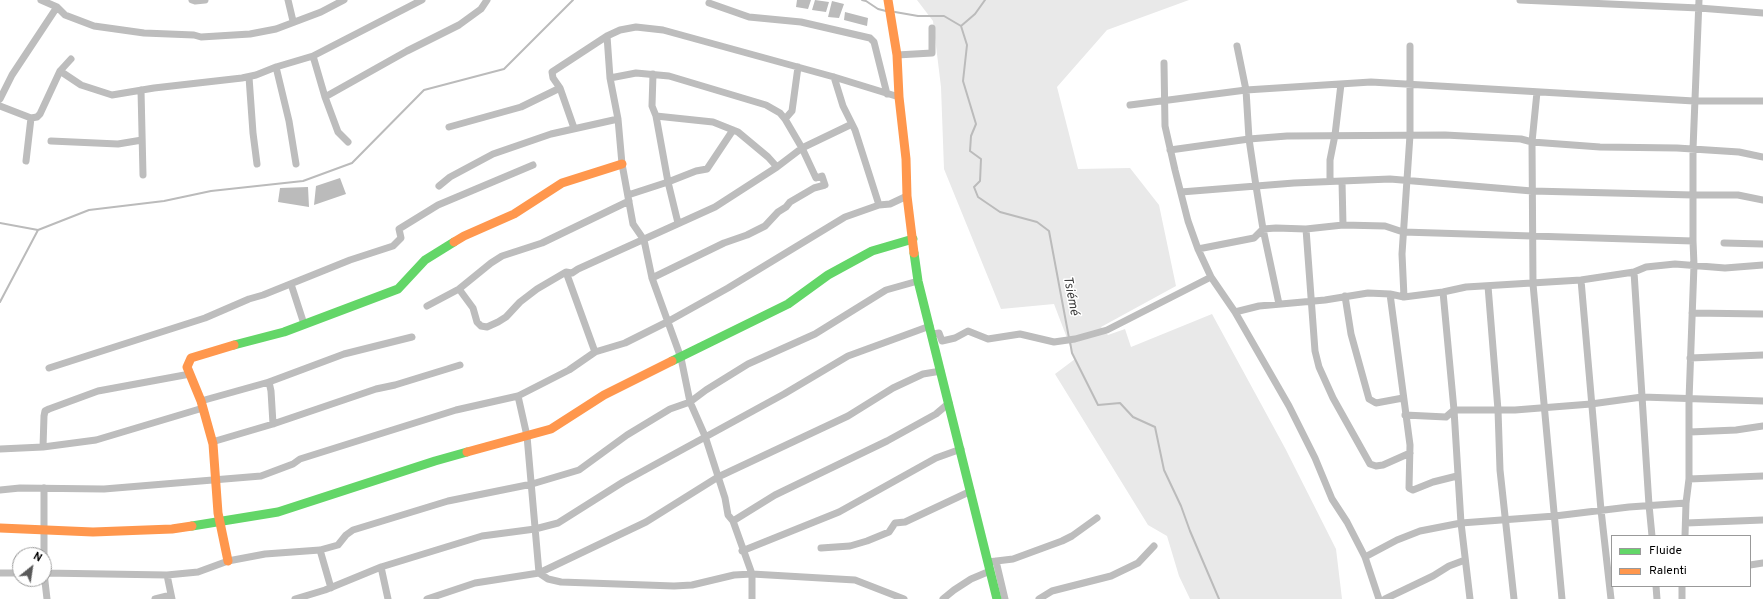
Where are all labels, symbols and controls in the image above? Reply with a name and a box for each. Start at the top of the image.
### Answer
water label: Tsiémé [1059,275,1081,317]
legend [1611,535,1751,587]
text: Fluide [1649,543,1682,559]
north arrow [12,547,52,587]
text: N [31,549,44,566]
text: Ralenti [1649,563,1687,579]

